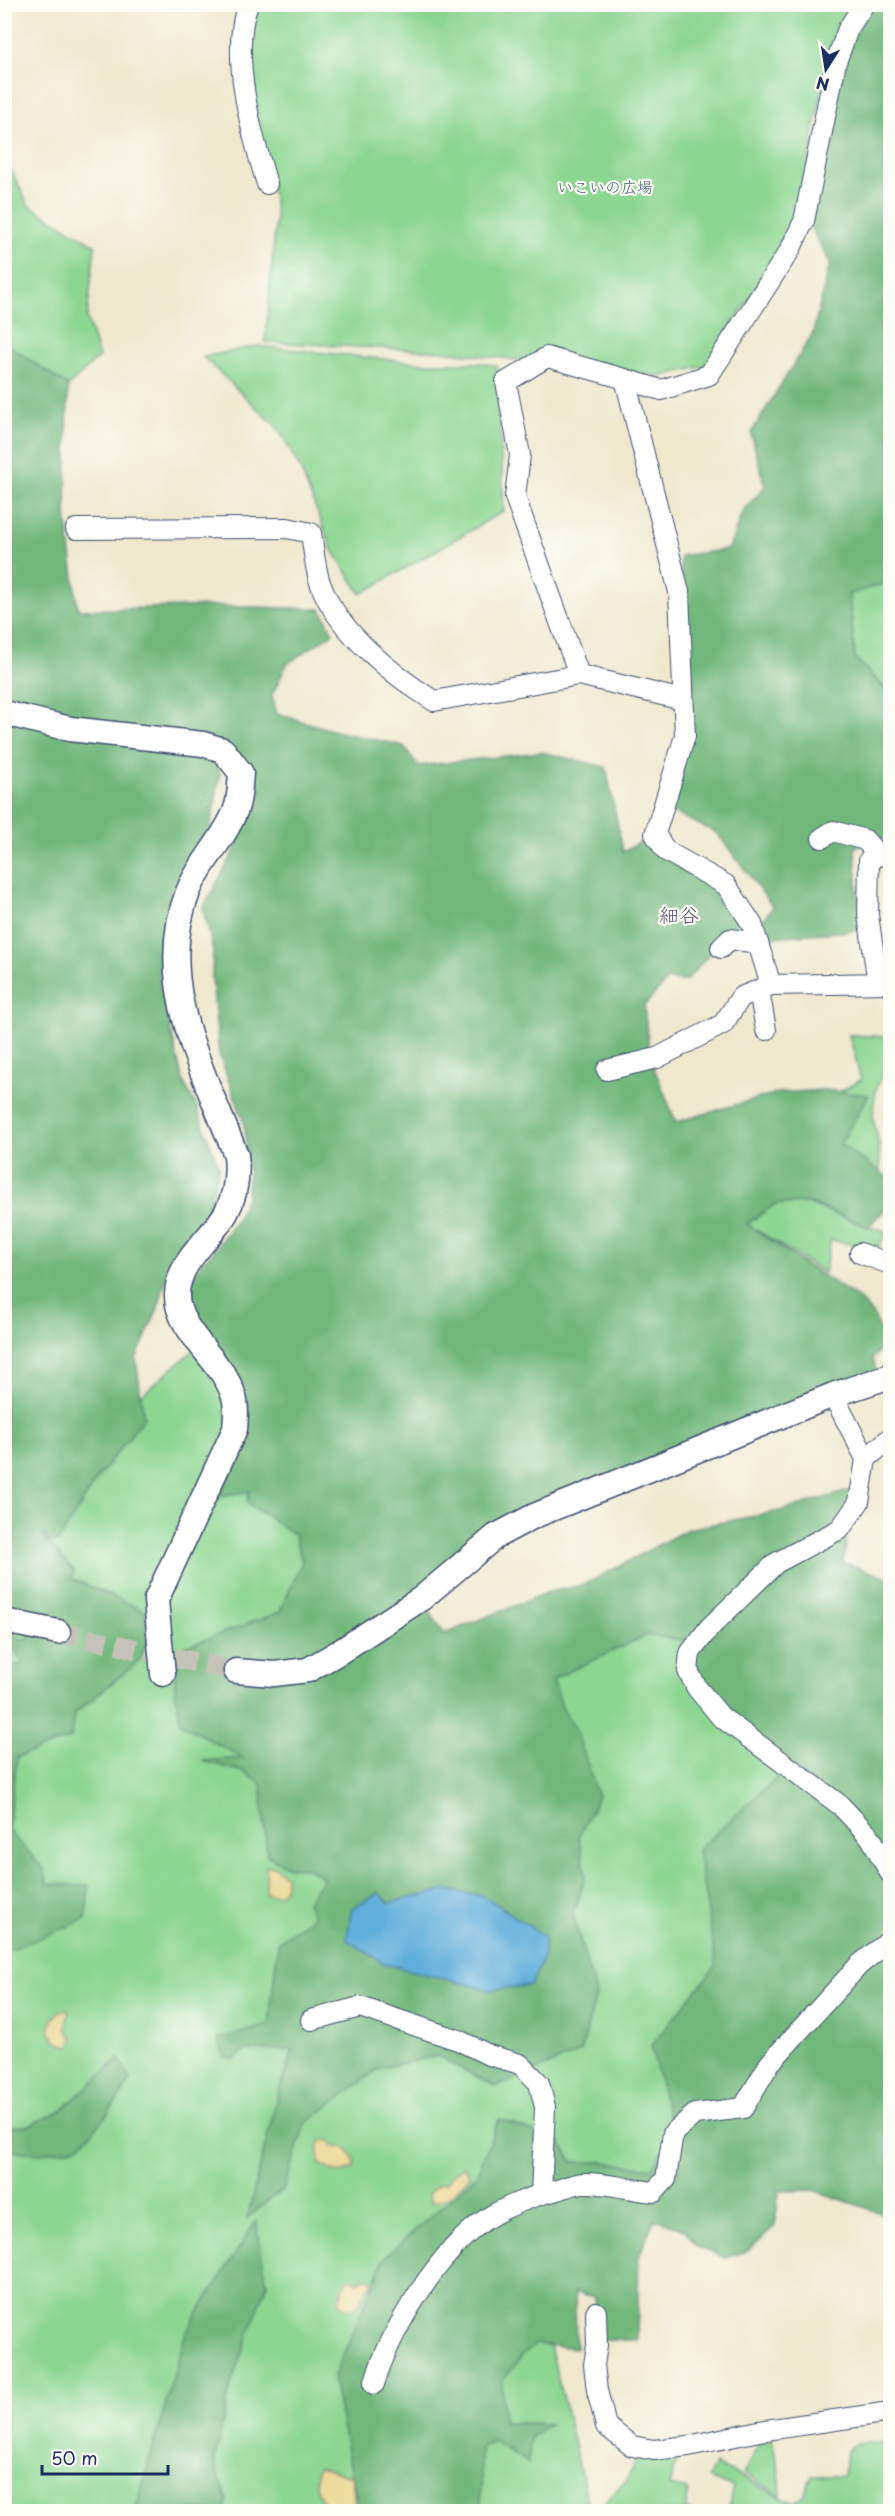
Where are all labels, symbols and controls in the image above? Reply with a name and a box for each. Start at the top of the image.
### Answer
north arrow [796,39,856,99]
text: N [814,72,831,98]
park label: いこいの広場 [557,174,653,198]
district label: 細谷 [659,899,699,929]
scale bar [42,2438,168,2476]
text: 50 m [51,2444,98,2471]

